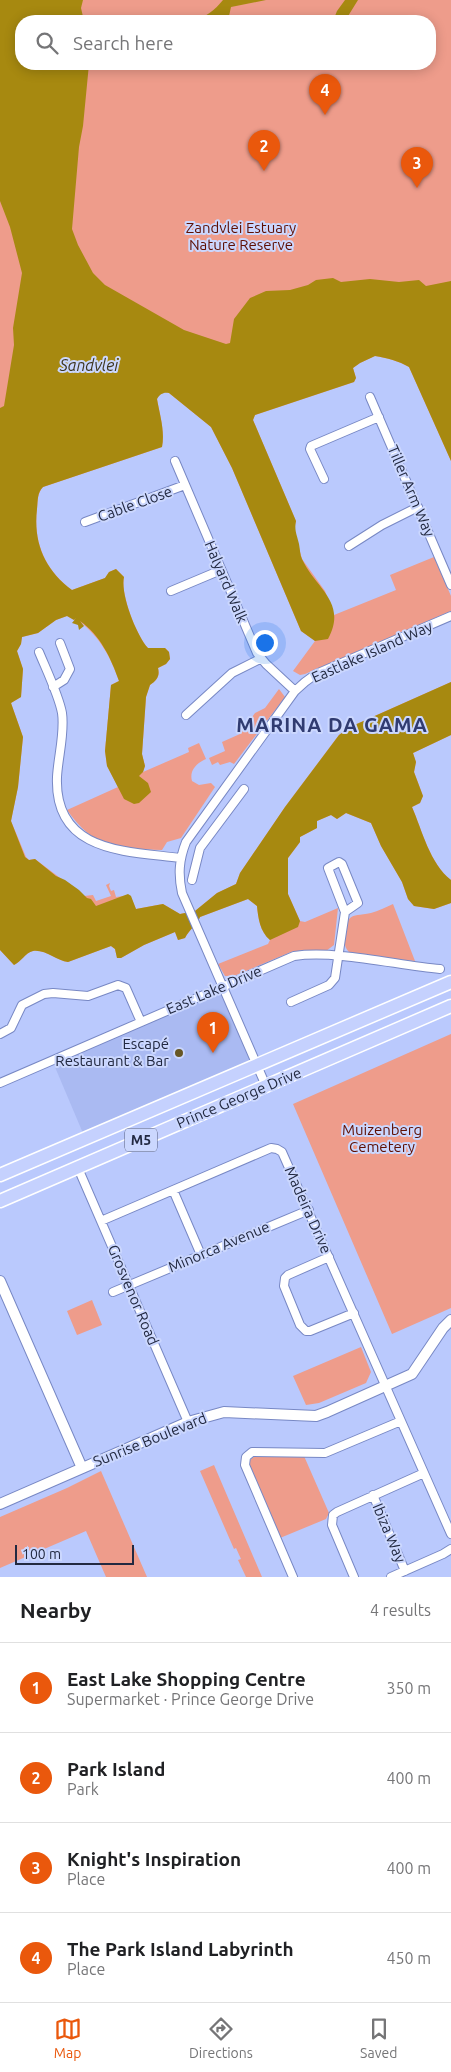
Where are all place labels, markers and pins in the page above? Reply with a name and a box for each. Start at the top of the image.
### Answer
pin: 4 [309,74,341,115]
pin: 2 [248,130,280,171]
pin: 3 [401,147,433,188]
pin: 1 [197,1012,229,1053]
place label: Escapé Restaurant & Bar [55,1035,169,1069]
marker: Escapé Restaurant & Bar [173,1047,185,1059]

